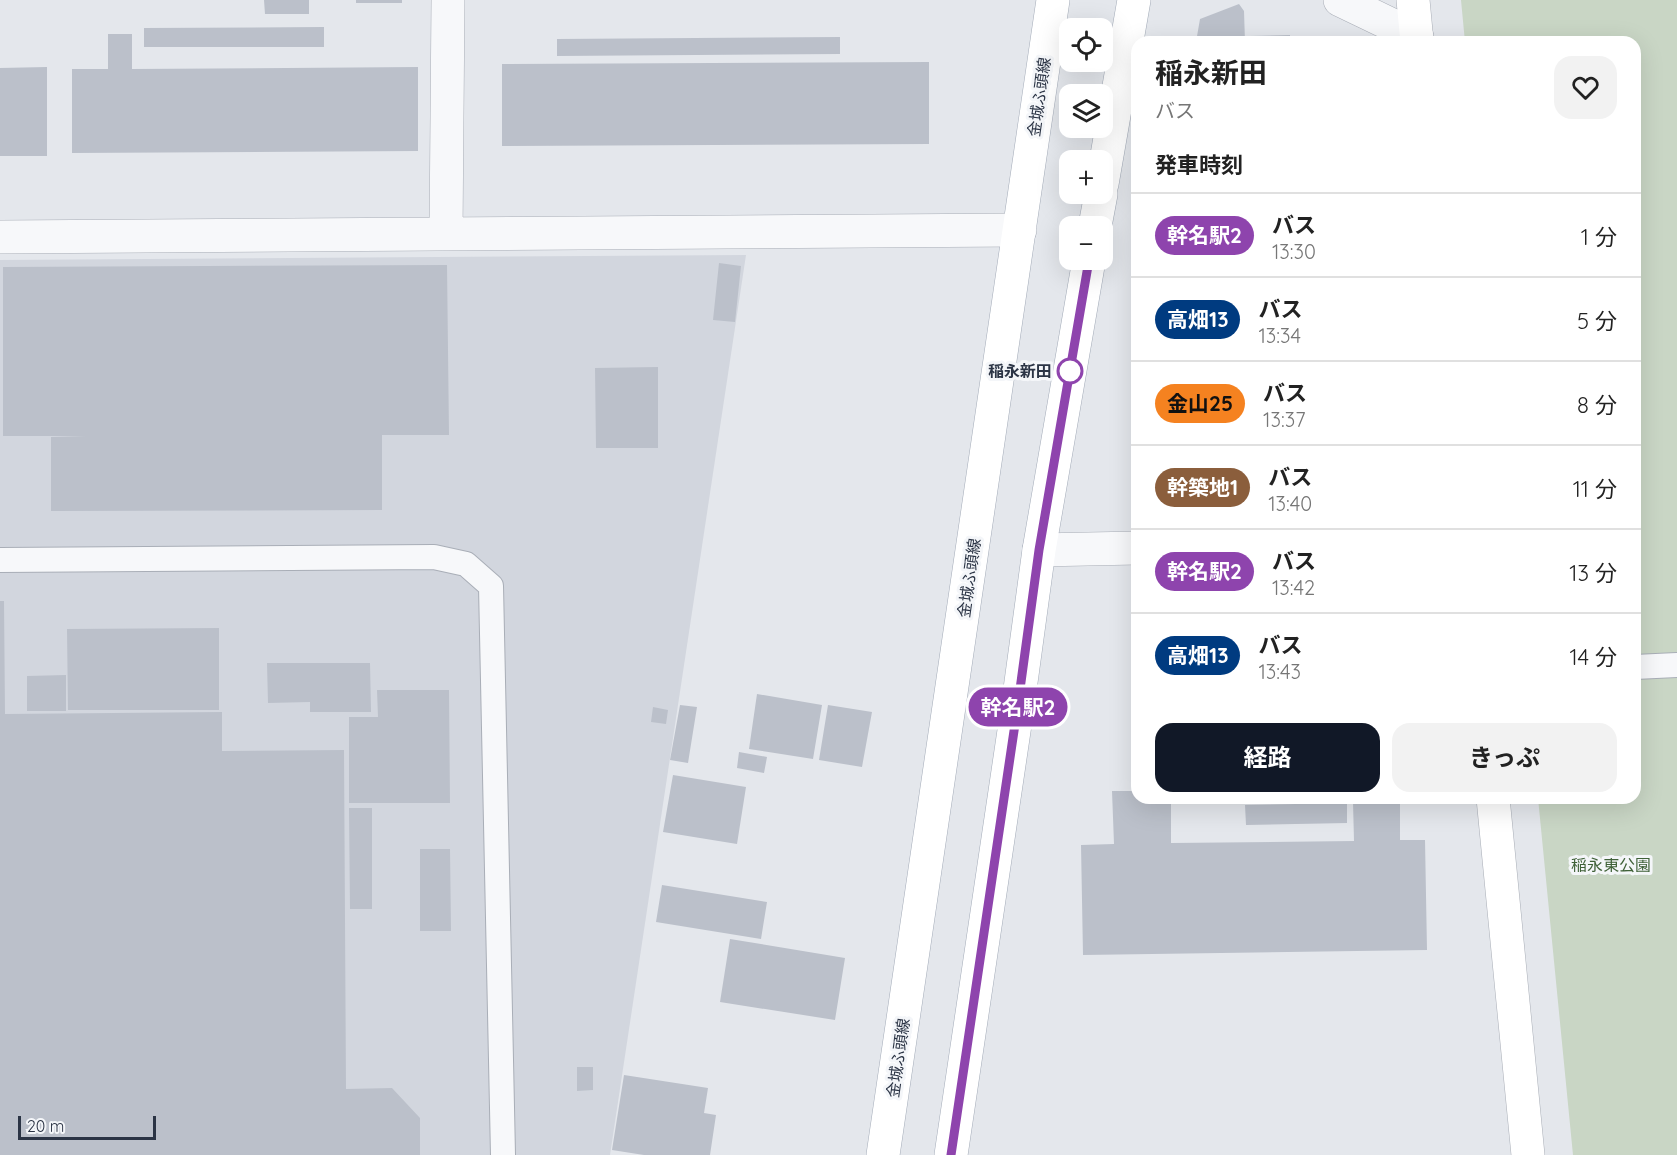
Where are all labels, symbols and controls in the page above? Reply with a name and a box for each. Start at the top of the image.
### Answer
map controls [1059,18,1113,270]
button: locate [1059,18,1113,72]
text: 稲永新田 [1155,55,1267,90]
street label: 金城ふ頭線 [1024,56,1054,138]
button: heart [1554,56,1617,119]
button: layers [1059,84,1113,138]
text: バス [1155,98,1195,123]
button: + [1059,150,1113,204]
text: 発車時刻 [1155,151,1243,179]
text: バス [1272,211,1316,239]
button: − [1059,216,1113,270]
text: 幹名駅2 [1167,222,1242,248]
text: 1 分 [1581,223,1617,251]
text: 13:30 [1272,239,1316,264]
text: バス [1258,295,1302,323]
text: 高畑13 [1167,306,1228,332]
text: 5 分 [1577,307,1617,335]
text: 13:34 [1258,323,1301,348]
marker: 稲永新田 [1057,358,1083,384]
place label: 稲永新田 [988,361,1052,381]
text: バス [1263,379,1307,407]
text: 金山25 [1167,390,1233,416]
text: 8 分 [1577,391,1617,419]
text: 13:37 [1263,407,1305,432]
text: バス [1268,463,1312,491]
text: 幹築地1 [1167,474,1238,500]
text: 11 分 [1573,475,1617,503]
text: 13:40 [1268,491,1312,516]
street label: 金城ふ頭線 [954,537,984,619]
text: バス [1272,547,1316,575]
text: 幹名駅2 [1167,558,1242,584]
text: 13 分 [1569,559,1617,587]
text: 13:42 [1272,575,1315,600]
text: バス [1258,631,1302,659]
text: 高畑13 [1167,642,1228,668]
text: 14 分 [1570,643,1617,671]
text: 13:43 [1258,659,1301,684]
line badge: 幹名駅2 [976,688,1060,726]
text: 幹名駅2 [981,694,1055,720]
button: 経路 [1155,723,1380,792]
button: きっぷ [1392,723,1617,792]
park label: 稲永東公園 [1571,855,1651,875]
street label: 金城ふ頭線 [883,1017,913,1099]
scale bar [18,1113,156,1140]
text: 20 m [27,1116,64,1136]

